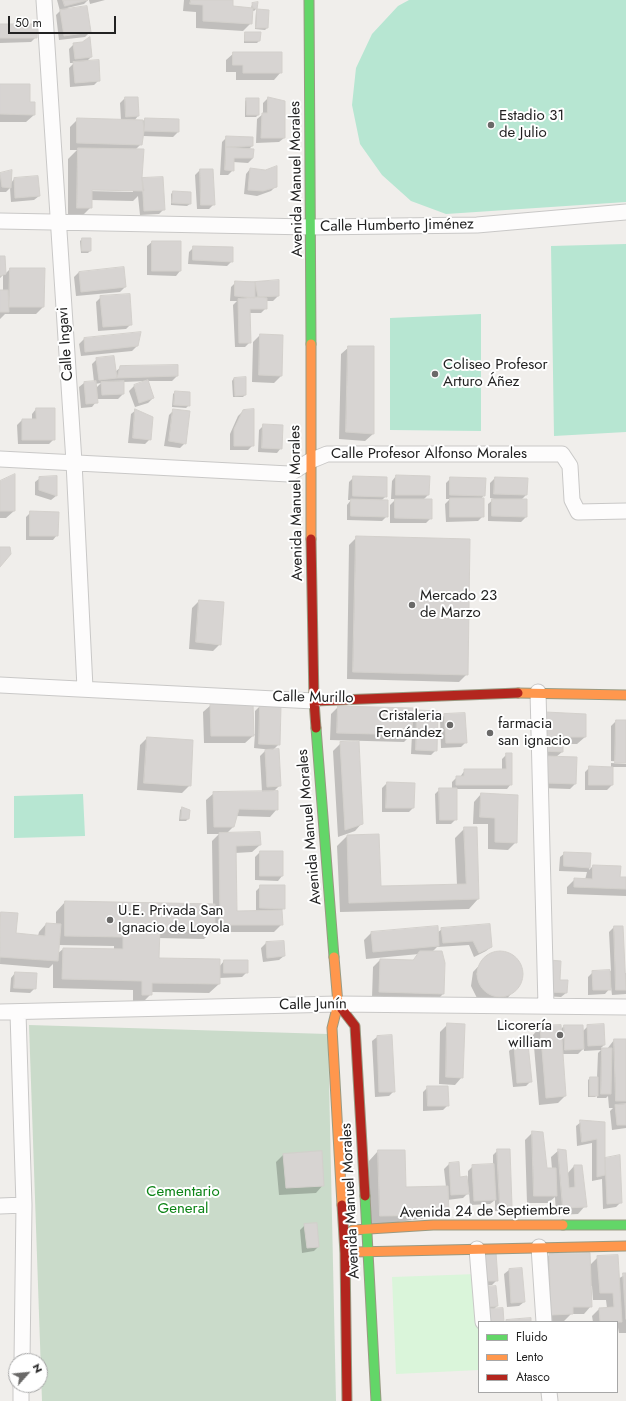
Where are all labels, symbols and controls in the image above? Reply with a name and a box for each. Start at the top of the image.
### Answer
scale bar [10,8,118,34]
text: 50 m [15,14,42,32]
street label: Avenida Manuel Morales [287,101,307,257]
place label: Estadio 31 de Julio [499,107,564,142]
marker: Estadio 31 de Julio [486,120,496,130]
street label: Calle Humberto Jiménez [320,216,474,236]
street label: Calle Ingavi [54,306,78,382]
place label: Coliseo Profesor Arturo Áñez [443,356,548,391]
marker: Coliseo Profesor Arturo Áñez [430,369,440,379]
street label: Avenida Manuel Morales [287,425,307,581]
street label: Calle Profesor Alfonso Morales [331,445,527,463]
place label: Mercado 23 de Marzo [420,587,497,622]
marker: Mercado 23 de Marzo [407,600,417,610]
street label: Calle Murillo [272,688,354,708]
place label: Cristaleria Fernández [376,707,442,742]
place label: farmacia san ignacio [498,715,570,750]
marker: Cristaleria Fernández [445,720,455,730]
marker: farmacia san ignacio [485,728,495,738]
street label: Avenida Manuel Morales [294,749,326,905]
place label: U.E. Privada San Ignacio de Loyola [118,902,230,937]
marker: U.E. Privada San Ignacio de Loyola [105,915,115,925]
street label: Calle Junín [279,995,347,1015]
place label: Licorería william [497,1017,552,1052]
marker: Licorería william [555,1030,565,1040]
street label: Avenida Manuel Morales [338,1123,364,1279]
park label: Cementario General [146,1183,220,1218]
street label: Avenida 24 de Septiembre [400,1202,570,1222]
legend [478,1321,618,1393]
text: Fluido [516,1328,548,1346]
text: Lento [516,1348,543,1366]
north arrow [8,1353,48,1393]
text: N [29,1360,47,1376]
text: Atasco [516,1368,550,1386]

